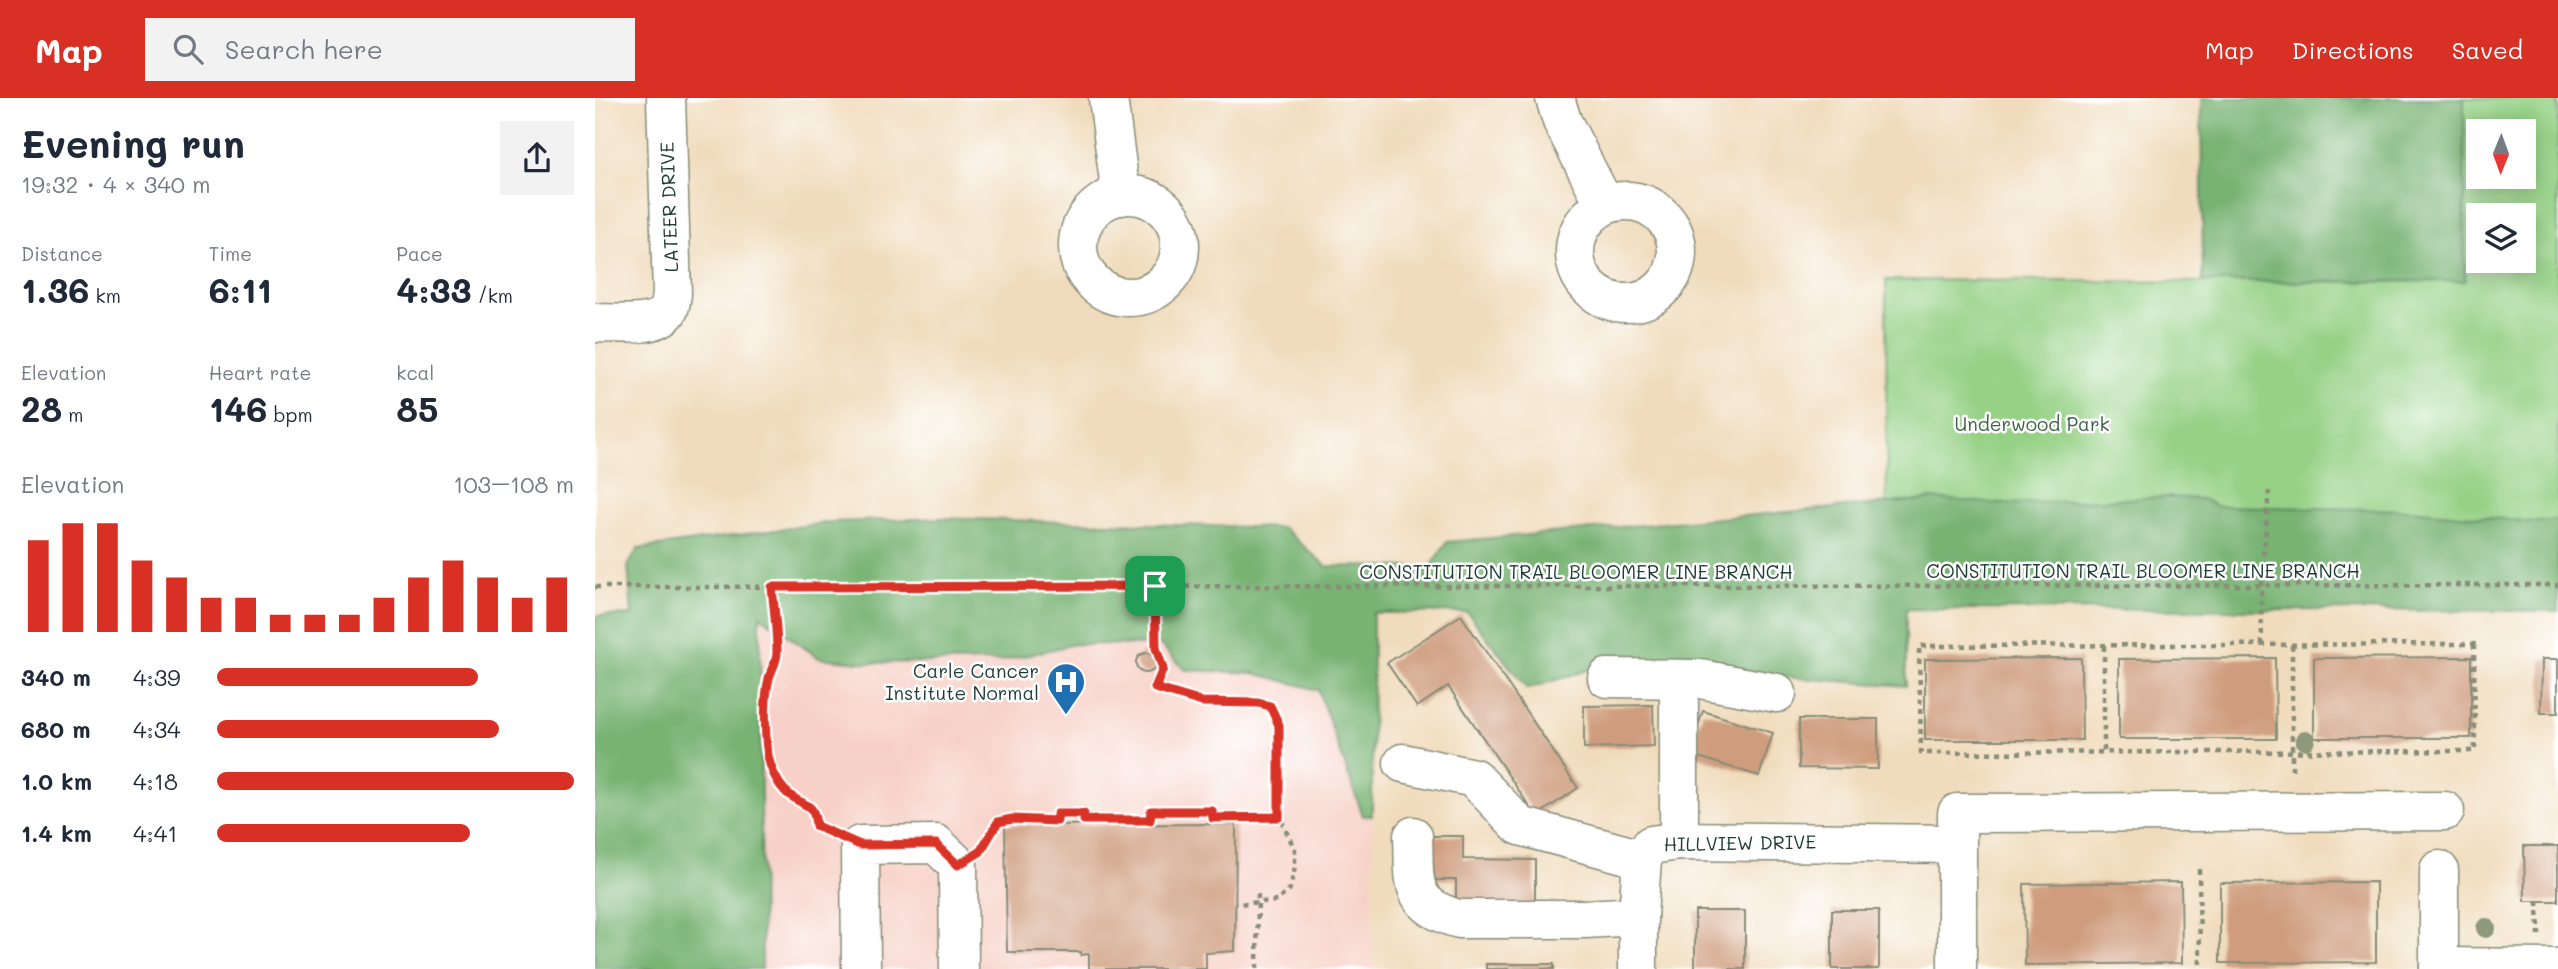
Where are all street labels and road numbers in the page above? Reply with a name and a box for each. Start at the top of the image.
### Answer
street label: LATEER DRIVE [654,141,683,273]
street label: CONSTITUTION TRAIL BLOOMER LINE BRANCH [1926,558,2360,583]
street label: CONSTITUTION TRAIL BLOOMER LINE BRANCH [1359,559,1793,584]
street label: HILLVIEW DRIVE [1663,829,1817,856]

